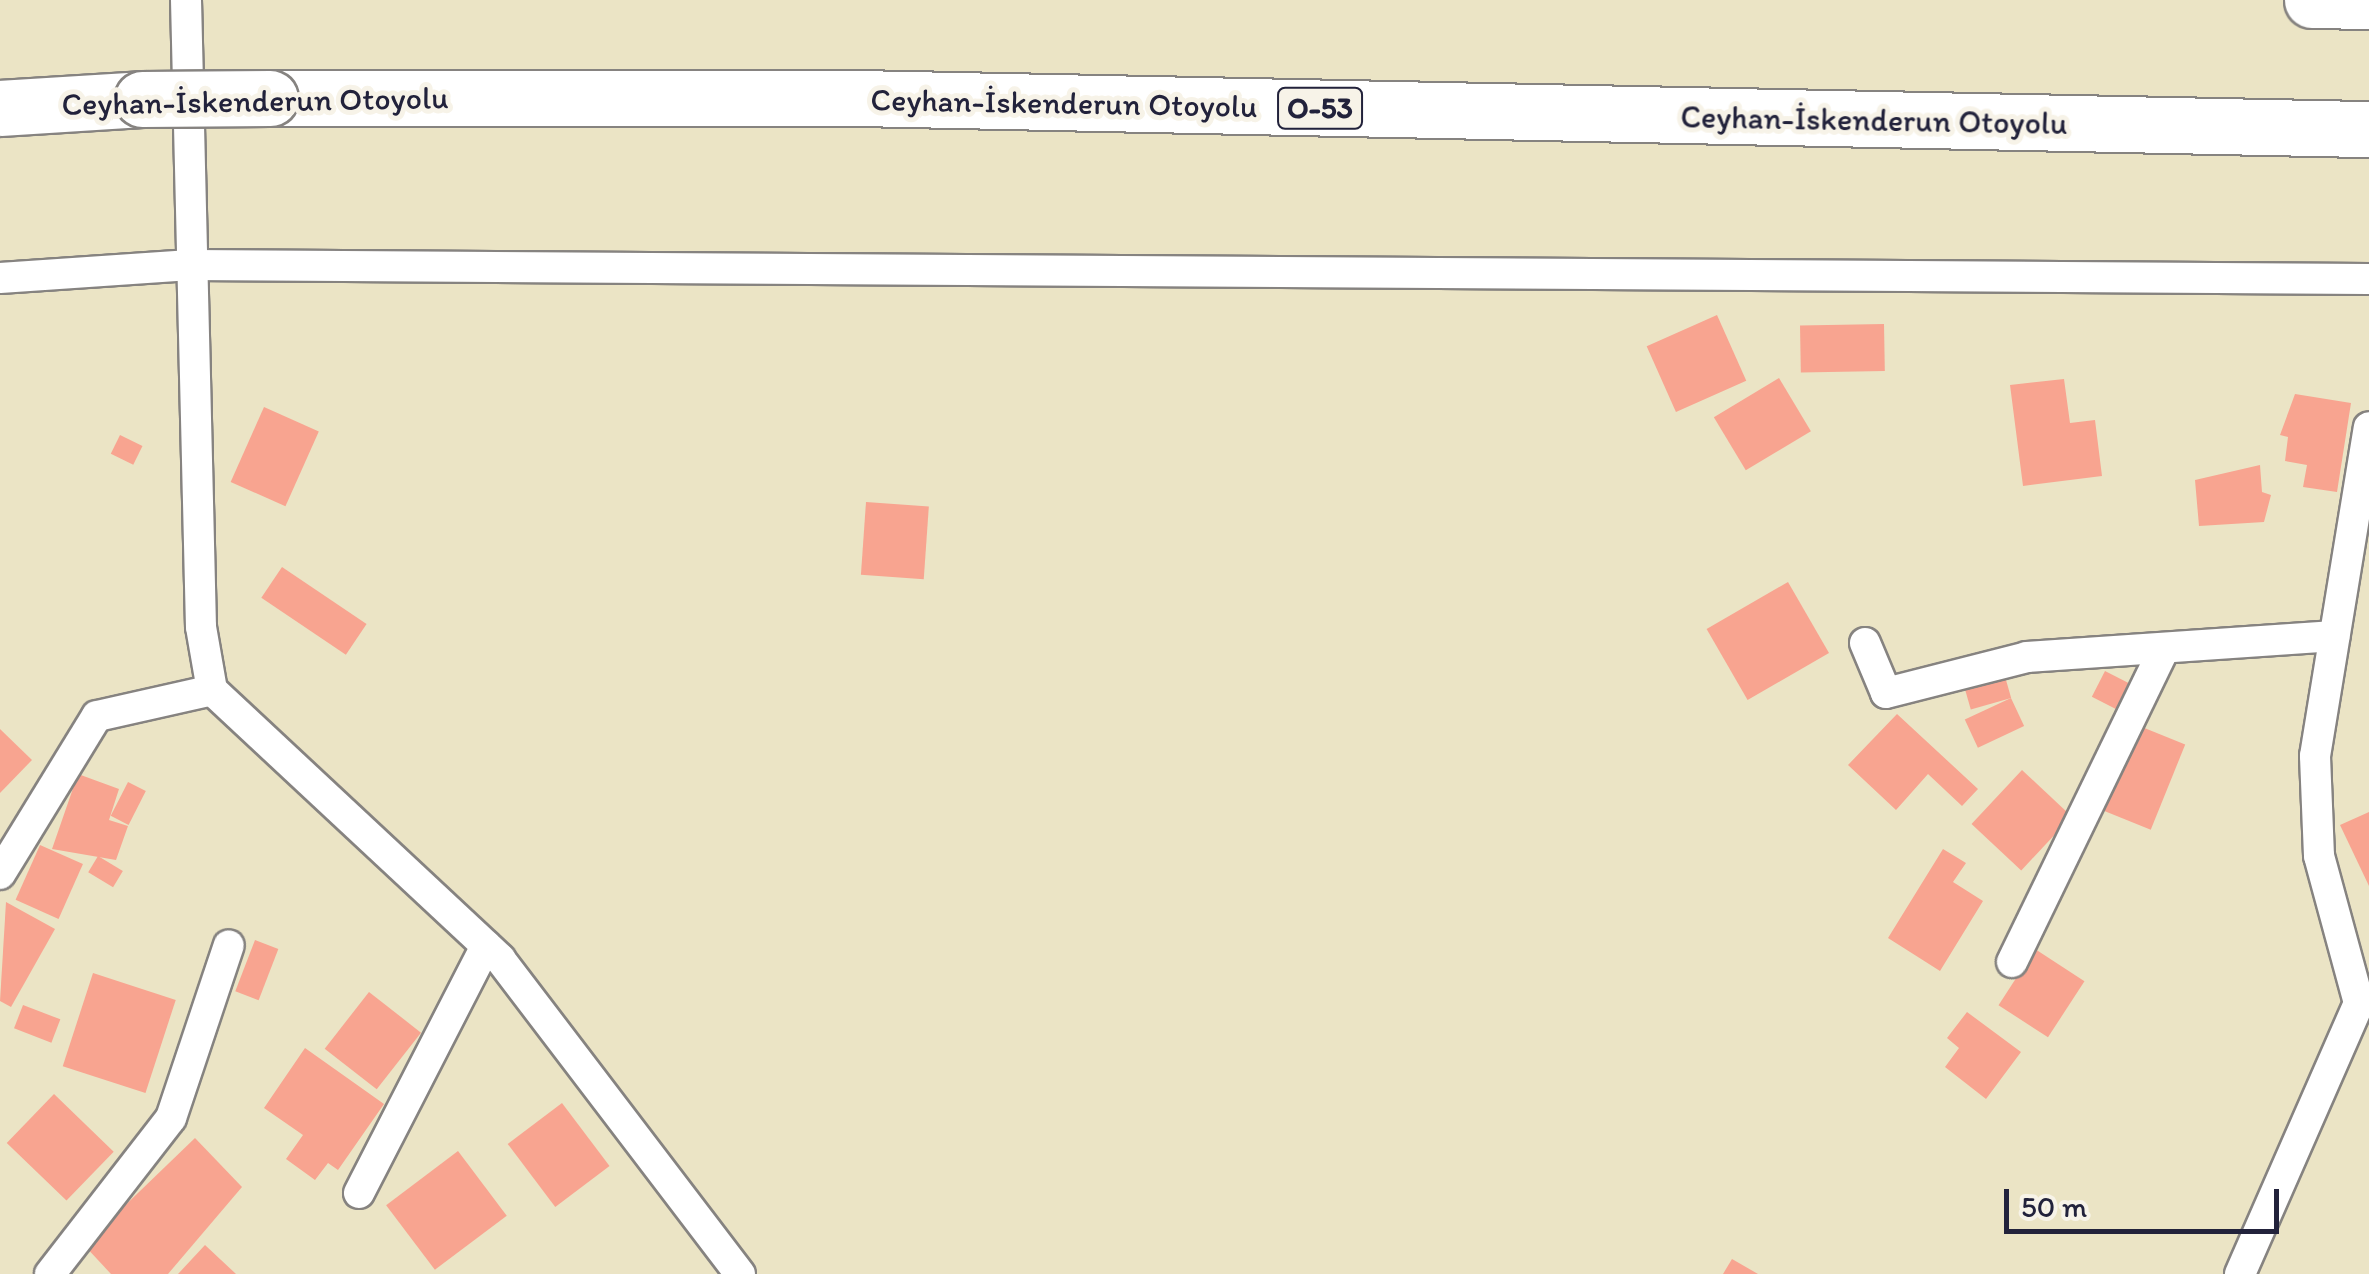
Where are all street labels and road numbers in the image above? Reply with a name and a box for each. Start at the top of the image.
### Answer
street label: Ceyhan-İskenderun Otoyolu [61,78,449,124]
street label: Ceyhan-İskenderun Otoyolu [870,80,1258,126]
road number: O-53 [1275,83,1365,133]
street label: Ceyhan-İskenderun Otoyolu [1680,97,2068,143]

